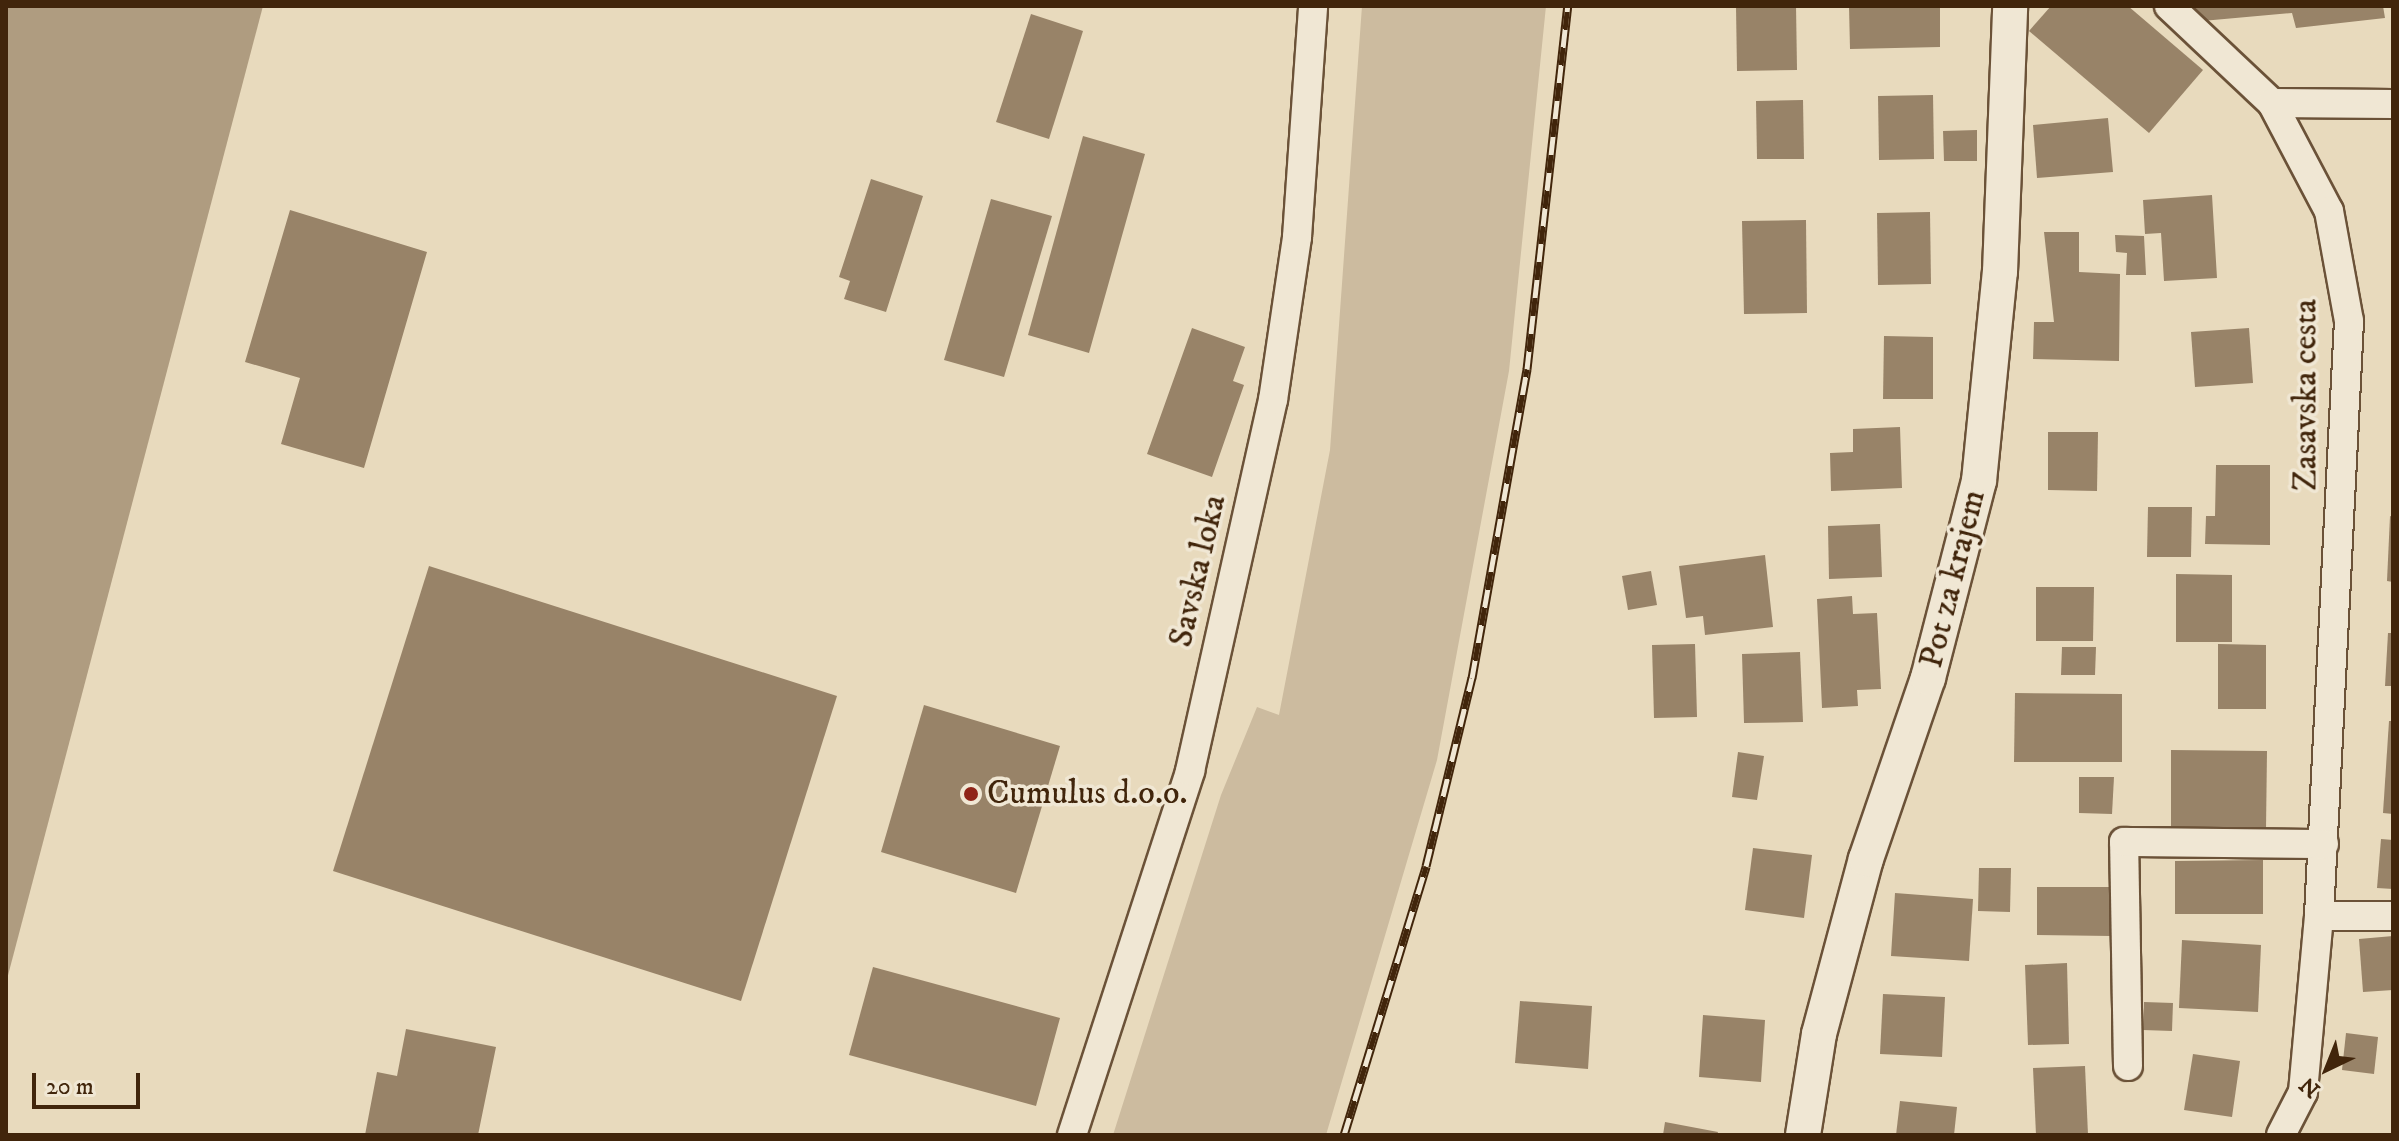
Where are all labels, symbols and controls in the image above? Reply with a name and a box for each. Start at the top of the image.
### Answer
street label: Zasavska cesta [2286,299,2326,491]
street label: Pot za krajem [1911,486,1995,672]
street label: Savska loka [1161,491,1235,651]
place label: Cumulus d.o.o. [987,774,1188,814]
marker: Cumulus d.o.o. [962,785,980,803]
north arrow [2287,1029,2367,1109]
scale bar [36,1057,144,1107]
text: N [2294,1071,2326,1103]
text: 20 m [46,1072,94,1102]

